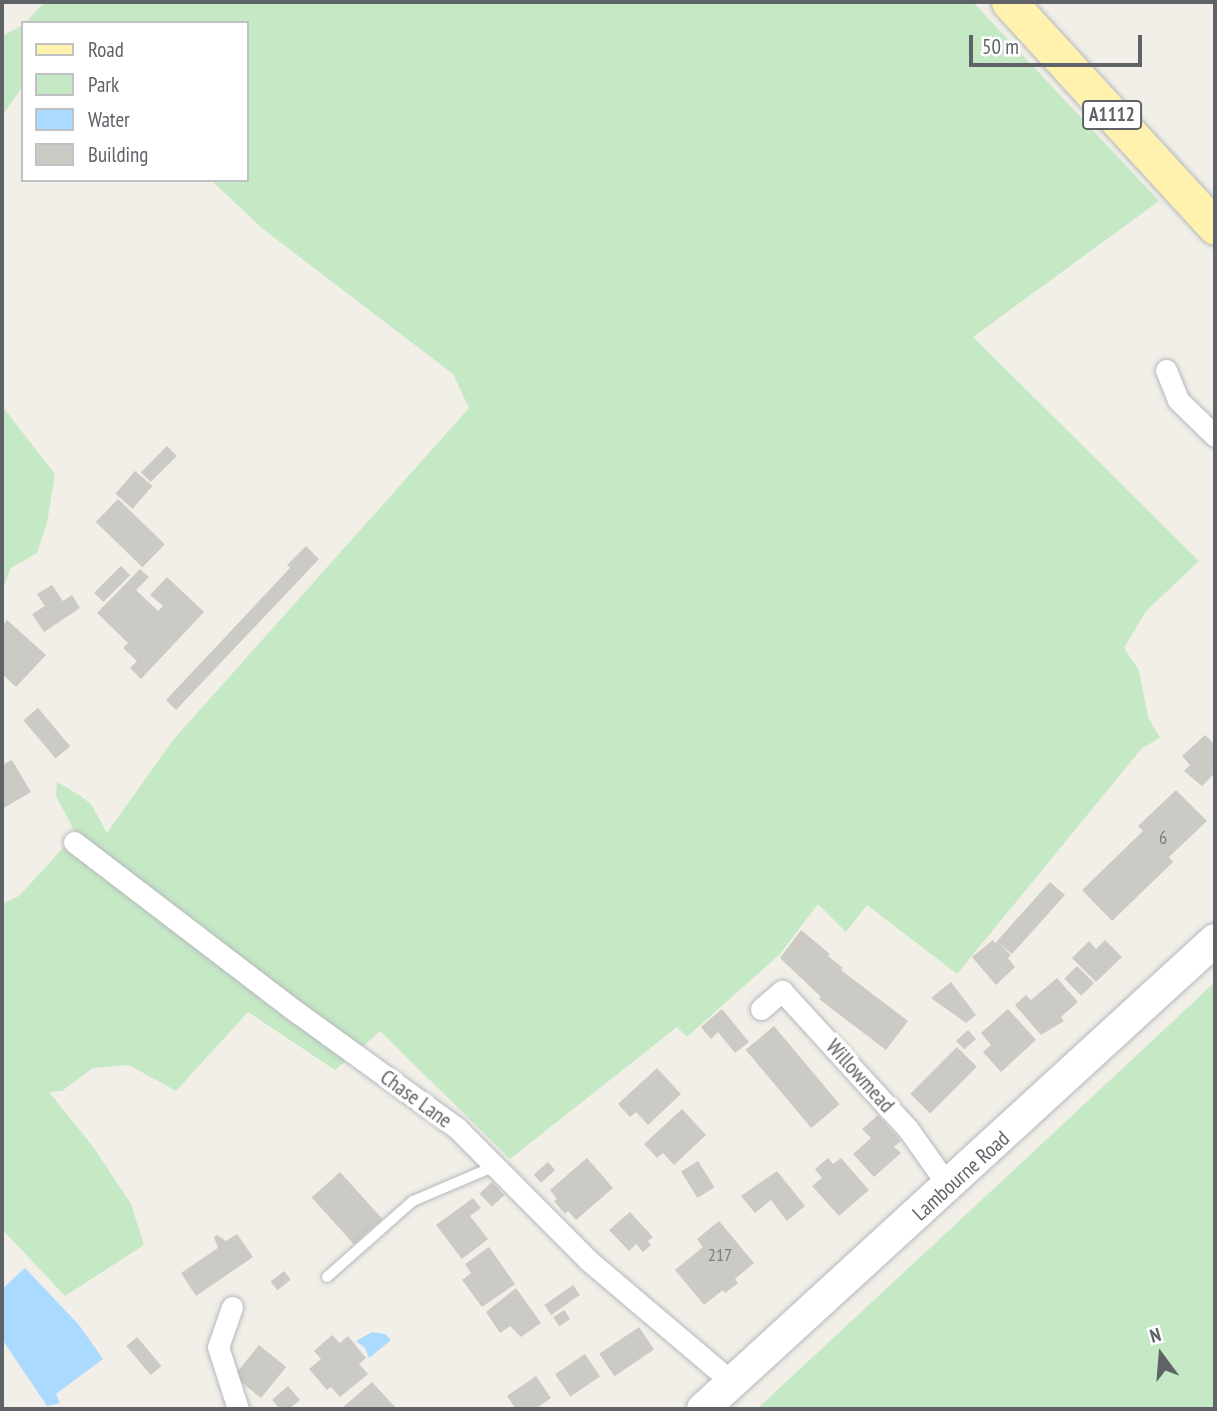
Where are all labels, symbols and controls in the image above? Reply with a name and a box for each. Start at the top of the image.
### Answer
legend [21,21,248,182]
scale bar [972,21,1145,65]
text: 50 m [982,33,1019,60]
text: Road [88,36,124,63]
text: Park [88,71,119,98]
road number: A1112 [1080,99,1144,130]
text: Water [88,106,130,133]
text: Building [88,141,148,168]
house number: 6 [1159,827,1167,849]
street label: Willowmead [821,1034,899,1118]
street label: Chase Lane [375,1065,457,1133]
street label: Lambourne Road [907,1126,1015,1226]
house number: 217 [708,1244,732,1266]
north arrow [1126,1320,1196,1390]
text: N [1147,1322,1163,1348]

